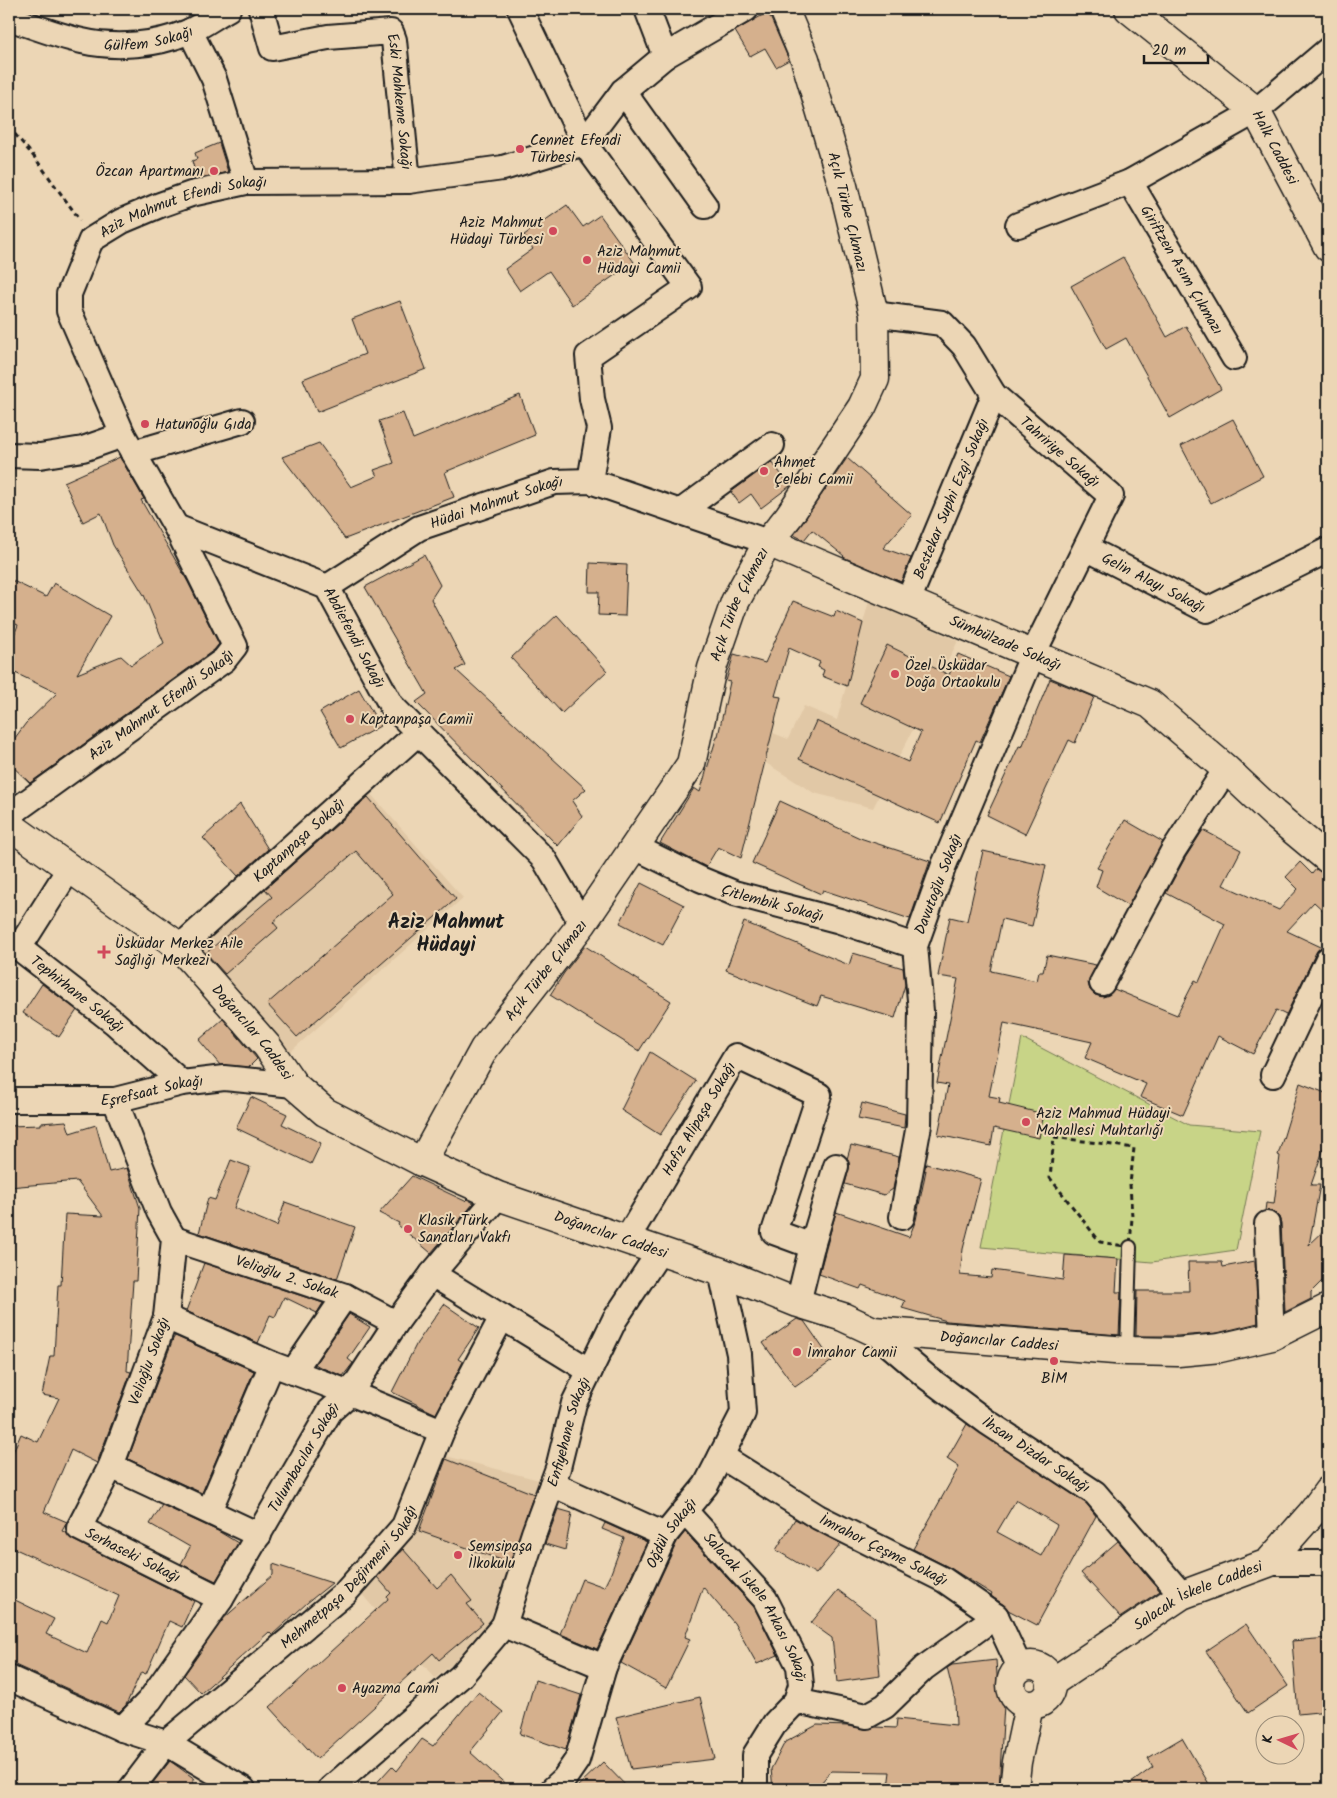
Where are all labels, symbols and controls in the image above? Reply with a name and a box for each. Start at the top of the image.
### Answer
street label: Gülfem Sokağı [103,20,198,58]
street label: Eski Mahkeme Sokağı [379,30,418,171]
scale bar [1144,32,1208,64]
text: 20 m [1152,39,1186,63]
street label: Halk Caddesi [1245,106,1305,191]
place label: Cennet Efendi Türbesi [530,129,622,170]
marker: Cennet Efendi Türbesi [514,143,526,155]
street label: Açık Türbe Çıkmazı [821,150,874,275]
place label: Özcan Apartmanı [96,160,204,184]
marker: Özcan Apartmanı [208,165,220,177]
street label: Aziz Mahmut Efendi Sokağı [95,170,267,245]
street label: Giriftzen Asım Çıkmazı [1133,201,1229,340]
place label: Aziz Mahmut Hüdayi Türbesi [450,211,544,252]
marker: Aziz Mahmut Hüdayi Türbesi [547,225,559,237]
place label: Aziz Mahmut Hüdayi Camii [597,240,682,281]
marker: Aziz Mahmut Hüdayi Camii [581,254,593,266]
street label: Tahririye Sokağı [1014,411,1105,494]
place label: Hatunoğlu Gıda [155,413,251,437]
street label: Bestekar Suphi Ezgi Sokağı [907,415,996,583]
marker: Hatunoğlu Gıda [139,418,151,430]
place label: Ahmet Çelebi Camii [774,451,854,492]
marker: Ahmet Çelebi Camii [758,465,770,477]
street label: Hüdai Mahmut Sokağı [427,471,563,536]
street label: Açık Türbe Çıkmazı [704,543,776,665]
street label: Gelin Alayı Sokağı [1097,547,1209,620]
street label: Abdiefendi Sokağı [316,583,391,693]
street label: Sümbülzade Sokağı [945,609,1065,678]
street label: Aziz Mahmut Efendi Sokağı [84,645,241,767]
place label: Özel Üsküdar Doğa Ortaokulu [905,654,1001,695]
marker: Özel Üsküdar Doğa Ortaokulu [889,668,901,680]
place label: Kaptanpaşa Camii [360,708,474,732]
marker: Kaptanpaşa Camii [344,713,356,725]
street label: Kaptanpaşa Sokağı [248,792,351,889]
street label: Davutoğlu Sokağı [909,830,969,938]
street label: Çitlembik Sokağı [717,878,826,929]
district label: Aziz Mahmut Hüdayi [388,907,505,962]
street label: Açık Türbe Çıkmazı [499,915,594,1027]
place label: Üsküdar Merkez Aile Sağlığı Merkezi [115,932,243,973]
marker: Üsküdar Merkez Aile Sağlığı Merkezi [97,945,111,959]
street label: Tephirhane Sokağı [25,950,130,1039]
street label: Doğancılar Caddesi [205,979,299,1087]
street label: Hafız Alipaşa Sokağı [656,1058,743,1181]
street label: Eşrefsaat Sokağı [101,1070,205,1113]
place label: Aziz Mahmud Hüdayi Mahallesi Muhtarlığı [1036,1102,1171,1143]
marker: Aziz Mahmud Hüdayi Mahallesi Muhtarlığı [1020,1116,1032,1128]
street label: Doğancılar Caddesi [550,1205,672,1266]
place label: Klasik Türk Sanatları Vakfı [418,1209,511,1250]
marker: Klasik Türk Sanatları Vakfı [402,1223,414,1235]
street label: Velioğlu 2. Sokak [232,1249,342,1306]
street label: Velioğlu Sokağı [123,1314,177,1409]
street label: Doğancılar Caddesi [939,1325,1060,1359]
place label: İmrahor Camii [807,1341,898,1365]
marker: İmrahor Camii [791,1346,803,1358]
marker: BİM [1048,1355,1060,1367]
place label: BİM [1041,1367,1067,1391]
street label: Enfiyehane Sokağı [541,1373,598,1490]
street label: Tulumbacılar Sokağı [262,1396,346,1518]
street label: İhsan Dizdar Sokağı [976,1411,1095,1500]
street label: Oğdül Sokağı [640,1493,704,1573]
street label: Mehmetpaşa Değirmeni Sokağı [275,1501,424,1656]
street label: İmrahor Çeşme Sokağı [815,1508,953,1593]
street label: Serhaseki Sokağı [80,1522,185,1590]
street label: Salacak İskele Arkası Sokağı [697,1527,812,1683]
place label: Semsipaşa İlkokulu [468,1535,532,1576]
marker: Semsipaşa İlkokulu [452,1549,464,1561]
street label: Salacak İskele Caddesi [1129,1555,1268,1637]
place label: Ayazma Cami [352,1677,440,1701]
marker: Ayazma Cami [336,1682,348,1694]
north arrow [1254,1716,1304,1766]
text: K [1257,1733,1279,1744]

